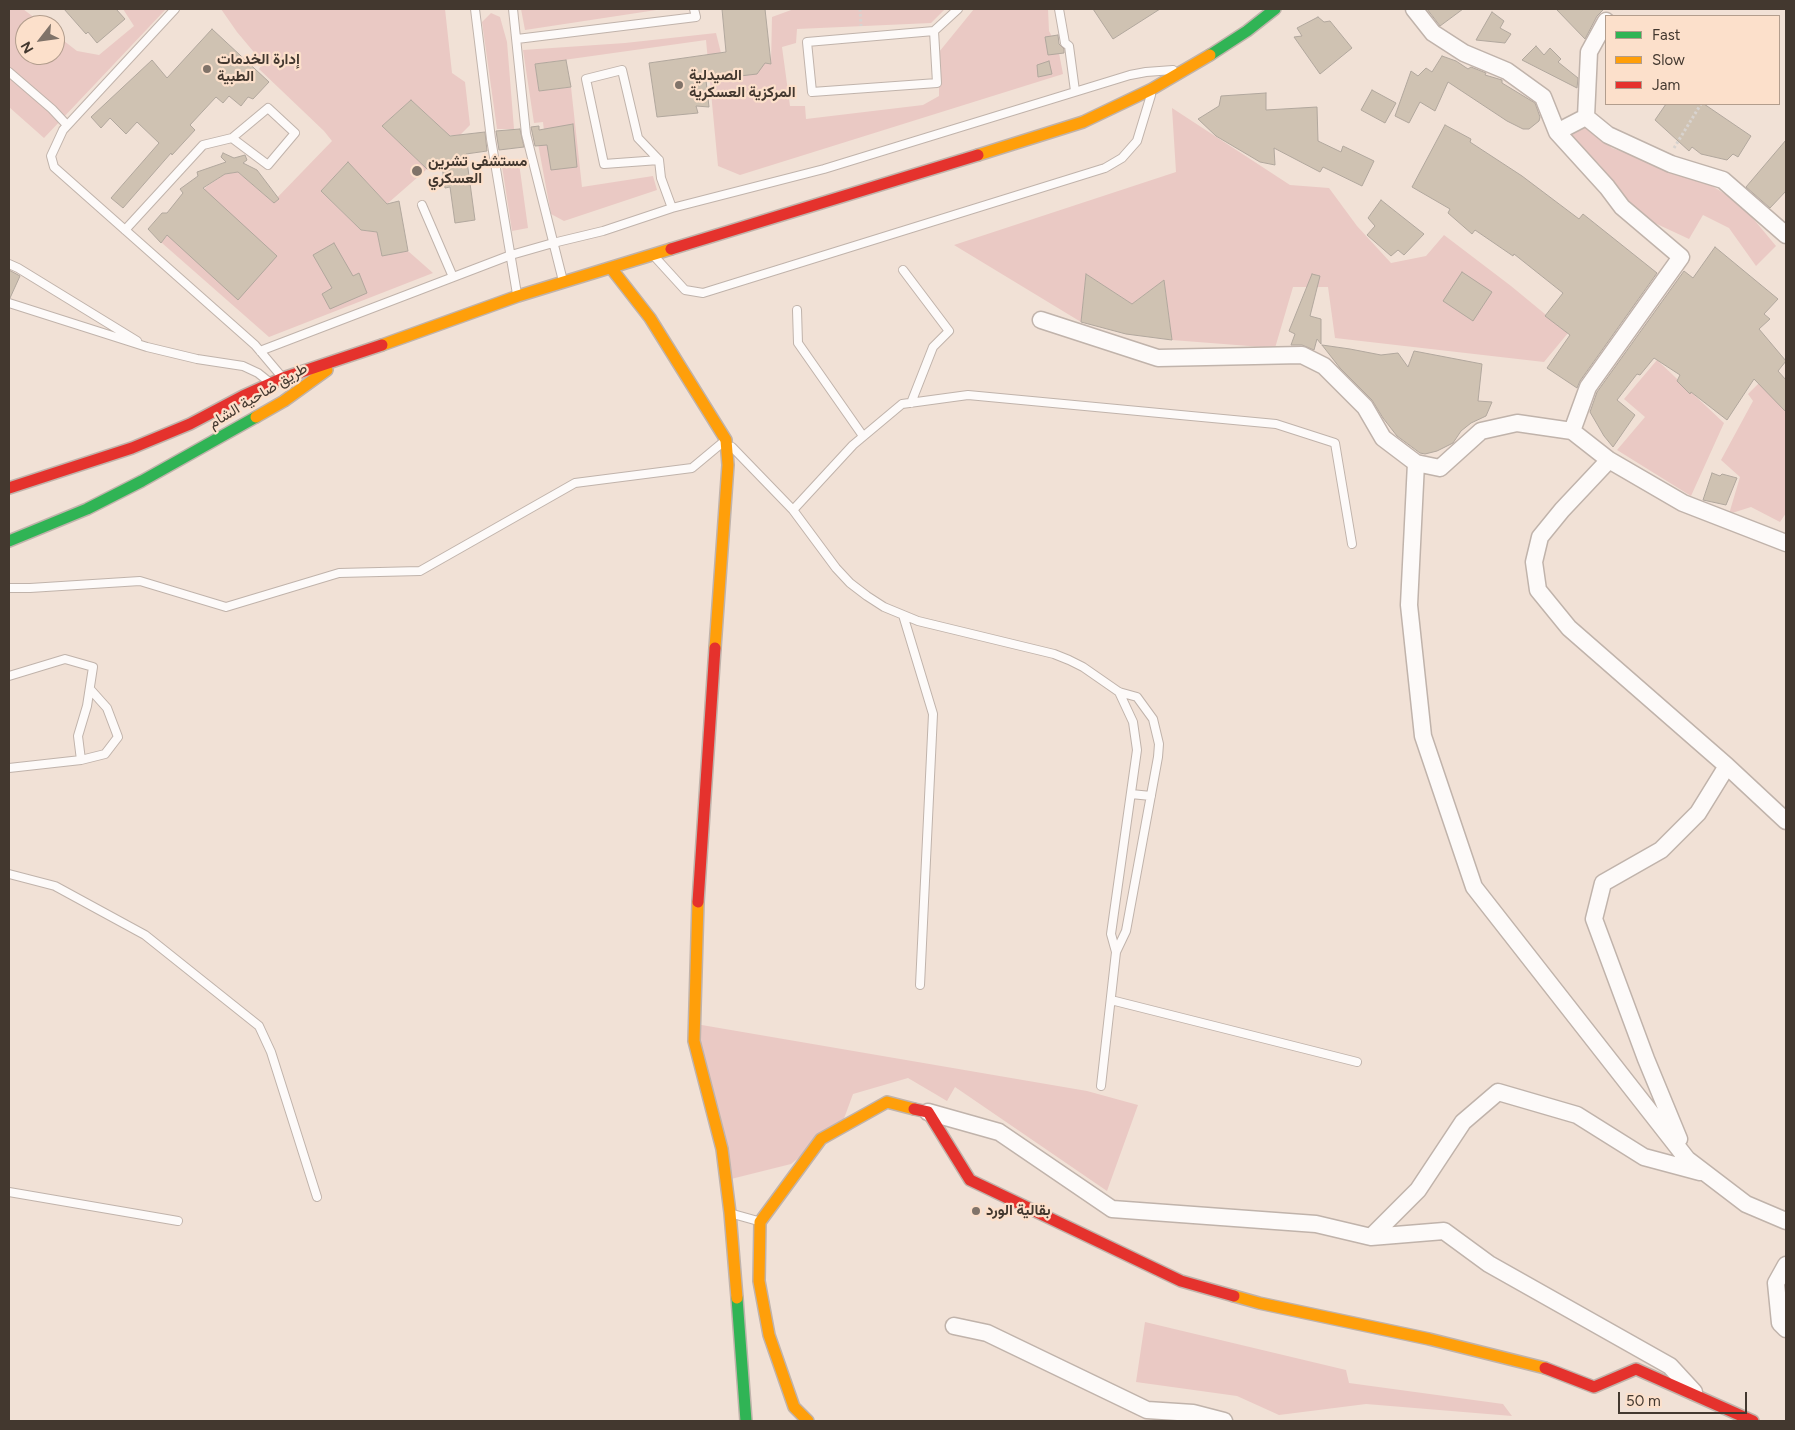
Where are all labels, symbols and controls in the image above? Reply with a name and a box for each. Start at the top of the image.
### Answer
north arrow [15,15,65,65]
legend [1605,15,1780,105]
text: Fast [1652,26,1680,44]
text: N [17,38,38,56]
place label: إدارة الخدمات الطبية [217,51,300,86]
text: Slow [1652,51,1685,69]
marker: إدارة الخدمات الطبية [201,63,213,75]
place label: الصيدلية المركزية العسكرية [689,67,796,102]
text: Jam [1652,76,1680,94]
marker: الصيدلية المركزية العسكرية [673,79,685,91]
place label: مستشفى تشرين العسكري [428,153,527,188]
marker: مستشفى تشرين العسكري [410,164,424,178]
street label: طريق ضاحية الشام [205,359,311,433]
place label: بقالية الورد [986,1202,1051,1220]
marker: بقالية الورد [970,1205,982,1217]
scale bar [1620,1382,1749,1414]
text: 50 m [1626,1392,1661,1410]

